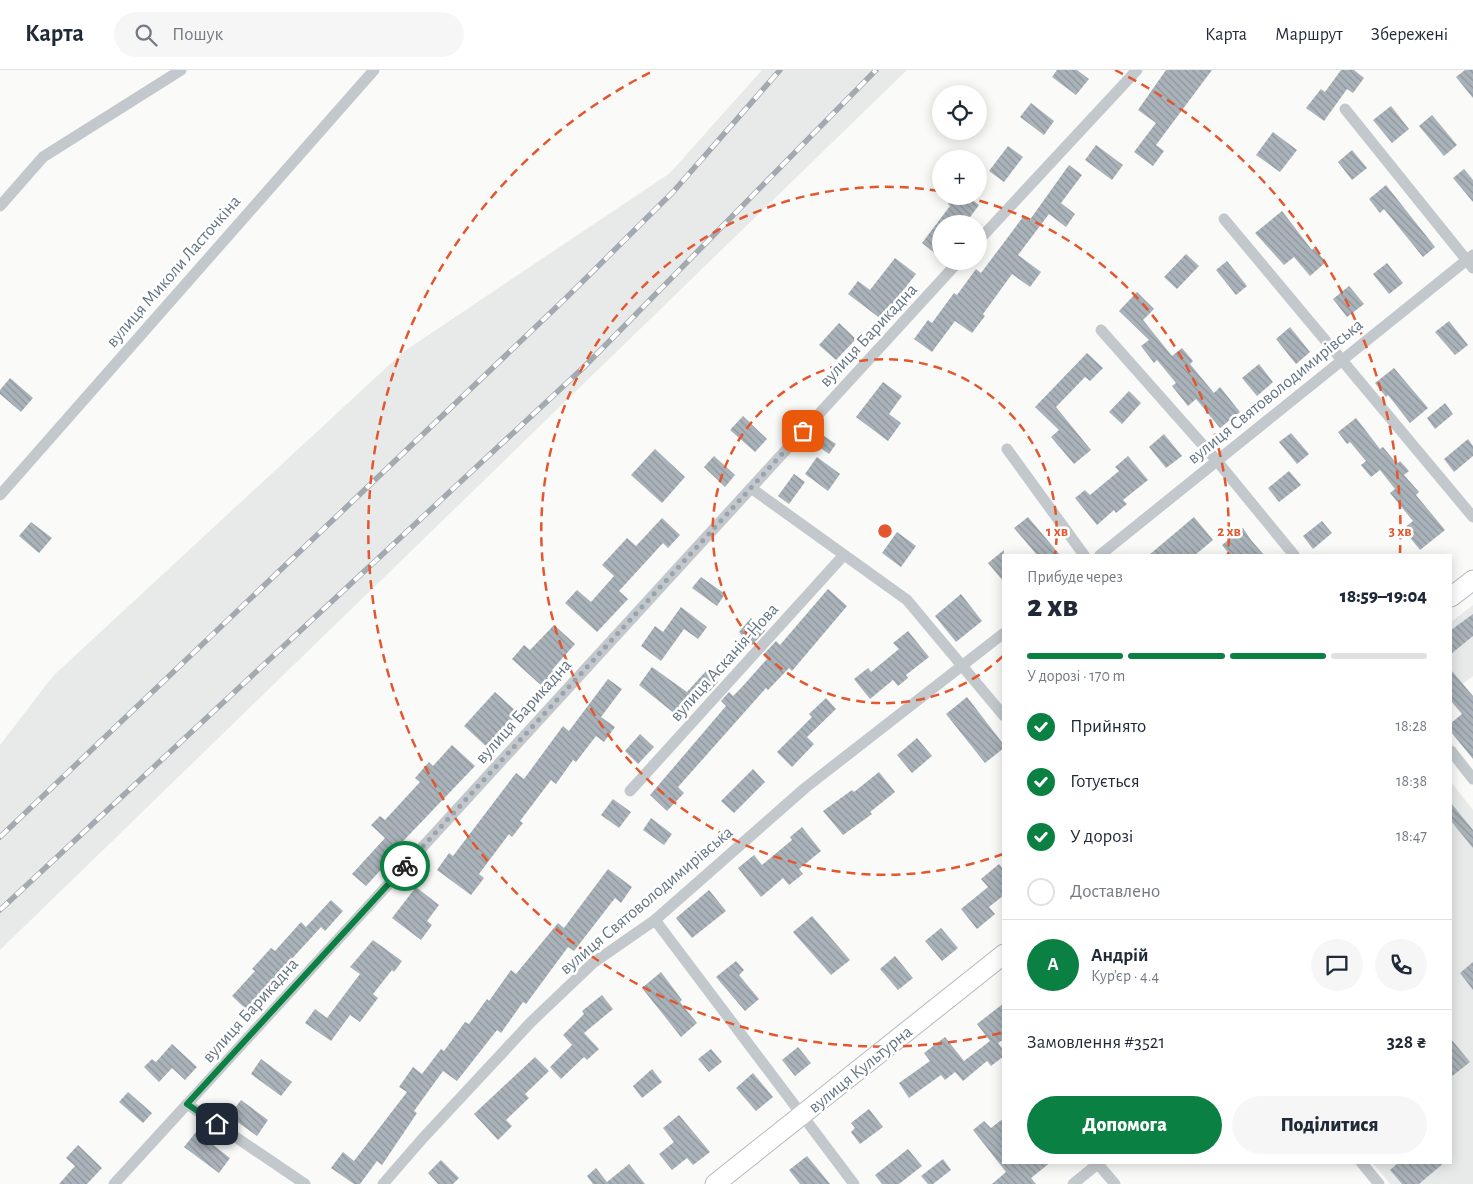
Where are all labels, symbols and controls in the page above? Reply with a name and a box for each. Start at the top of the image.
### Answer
search box [114,12,464,57]
icon: search [132,21,160,49]
text: Карта [25,22,84,46]
text: Пошук [172,25,223,44]
text: Карта [1205,26,1247,44]
text: Маршрут [1275,26,1343,44]
text: Збережені [1371,26,1448,44]
map controls [932,85,987,270]
button: locate [932,85,987,140]
button: + [932,150,987,205]
street label: вулиця Миколи Ласточкіна [103,192,244,351]
button: − [932,215,987,270]
street label: вулиця Барикадна [816,281,921,391]
street label: вулиця Святоволодимирівська [1185,316,1367,468]
pin [782,410,824,452]
icon: bag [789,417,817,445]
centre of rings [876,522,894,540]
text: 1 хв [1046,524,1068,539]
text: 2 хв [1217,524,1241,539]
text: 3 хв [1388,524,1412,539]
text: Прибуде через [1027,569,1123,585]
text: 18:59–19:04 [1340,587,1427,606]
text: 2 хв [1027,590,1078,622]
street label: вулиця Асканія-Нова [667,600,782,725]
street label: вулиця Барикадна [472,656,575,767]
text: У дорозі · 170 m [1027,668,1125,684]
icon: check [1027,713,1055,741]
text: Прийнято [1070,717,1146,736]
text: 18:28 [1395,718,1427,734]
icon: check [1027,768,1055,796]
text: Готується [1070,772,1140,791]
text: 18:38 [1396,773,1427,789]
street label: вулиця Святоволодимирівська [557,823,737,978]
icon: check [1027,823,1055,851]
text: У дорозі [1070,827,1133,846]
text: 18:47 [1396,828,1427,844]
courier [380,841,430,891]
icon: bike [391,852,419,880]
text: Доставлено [1070,882,1160,901]
button: chat [1311,939,1363,991]
button: phone [1375,939,1427,991]
text: Андрій [1091,946,1148,965]
street label: вулиця Барикадна [199,955,302,1066]
text: А [1047,955,1059,974]
text: Кур’єр · 4.4 [1091,968,1159,984]
street label: вулиця Культурна [805,1023,916,1117]
text: Замовлення #3521 [1027,1033,1165,1052]
text: 328 ₴ [1387,1033,1427,1052]
button: Допомога [1027,1096,1222,1154]
button: Поділитися [1232,1096,1427,1154]
pin [196,1103,238,1145]
icon: home [203,1110,231,1138]

